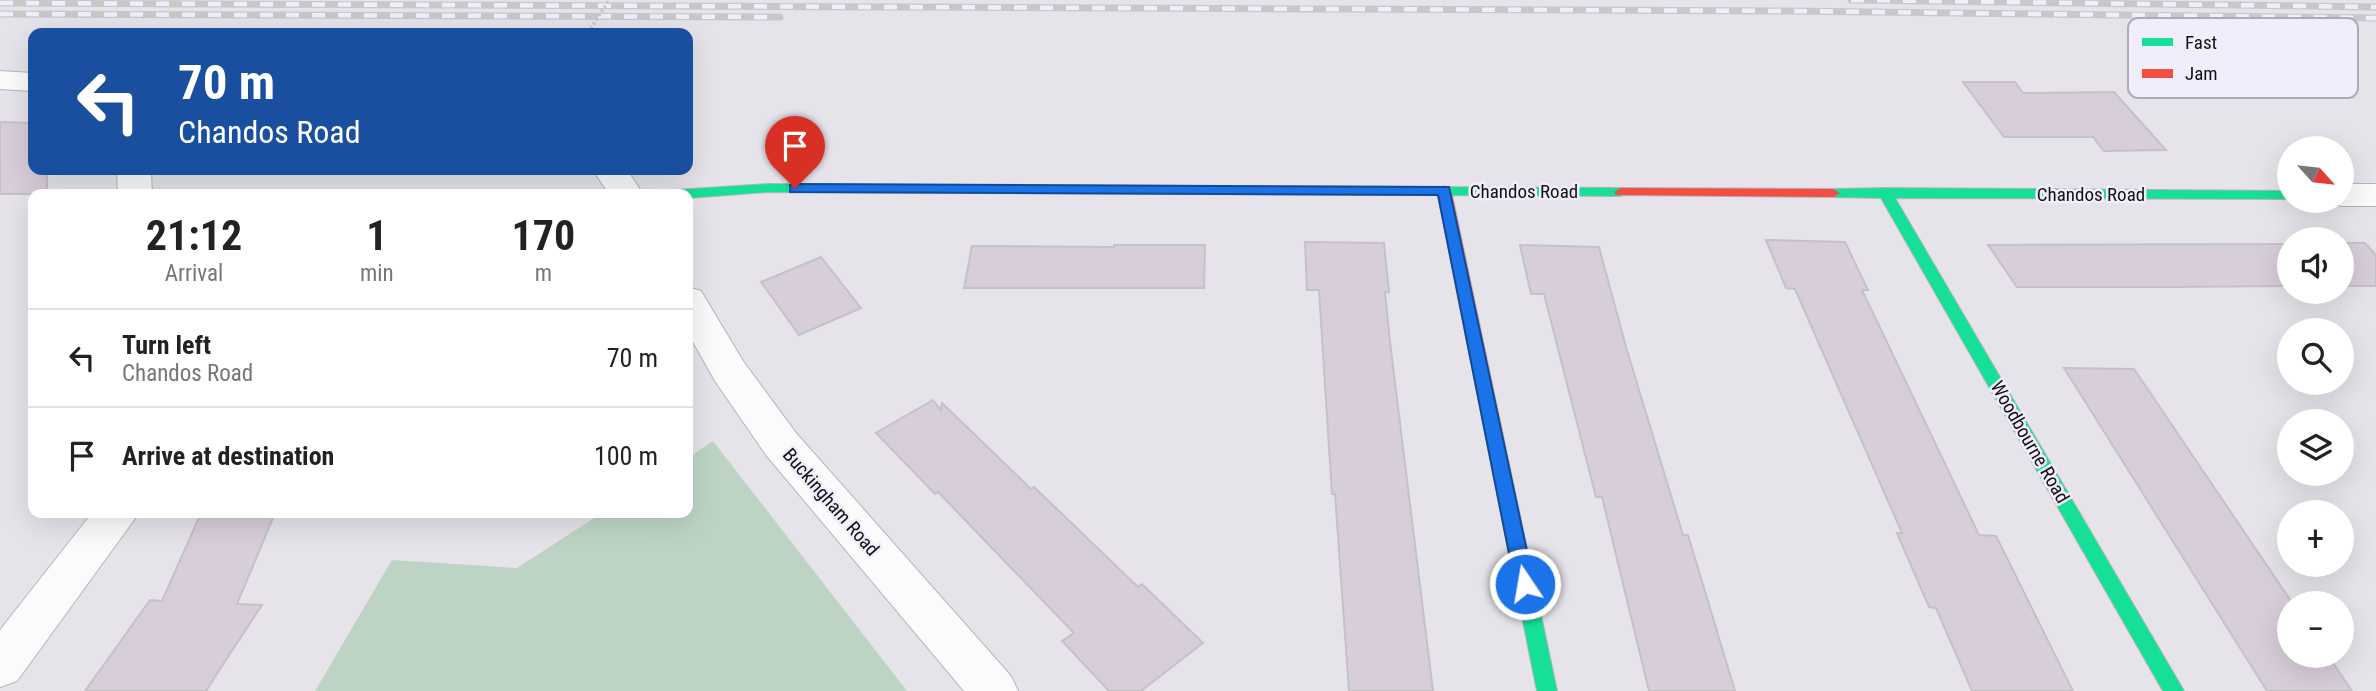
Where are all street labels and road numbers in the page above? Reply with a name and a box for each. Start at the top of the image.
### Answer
street label: Chandos Road [1470,180,1578,203]
street label: Chandos Road [2037,183,2145,206]
street label: Woodbourne Road [1986,377,2074,507]
street label: Buckingham Road [778,444,884,560]

